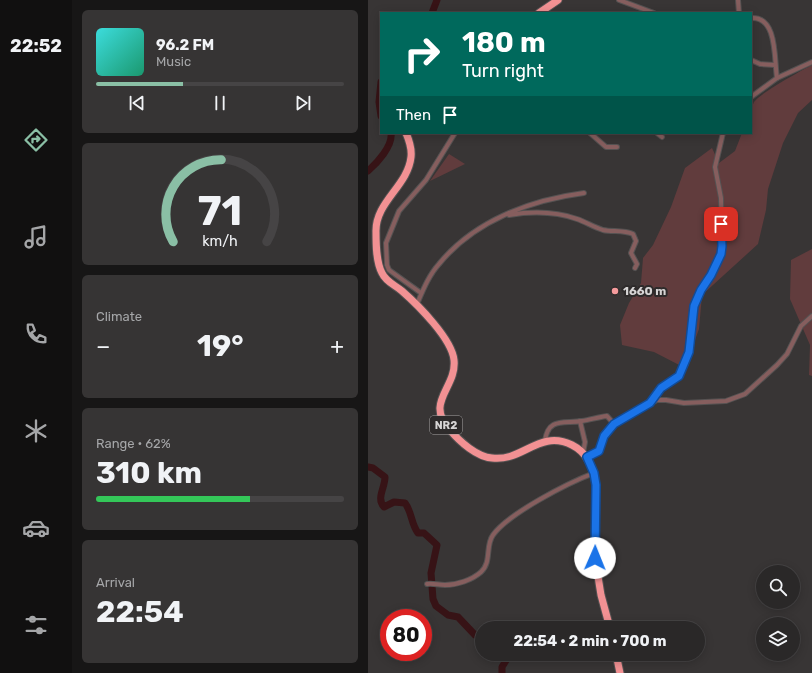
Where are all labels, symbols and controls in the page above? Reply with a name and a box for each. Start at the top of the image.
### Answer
text: 180 m [462,26,546,59]
icon: right [396,28,448,80]
text: 22:52 [10,35,62,57]
text: 96.2 FM [156,36,214,54]
text: Music [156,54,191,69]
text: Turn right [462,60,544,82]
icon: previous [126,92,148,114]
icon: pause [209,92,231,114]
icon: next [292,92,314,114]
icon: arrive [439,104,461,126]
text: Then [396,106,431,124]
icon: directions [22,126,50,154]
text: 71 [198,186,242,235]
pin [704,207,738,241]
icon: arrive [710,213,732,235]
icon: music [22,223,50,251]
text: km/h [202,232,238,249]
place label: 1660 m [623,284,666,298]
marker: 1660 m [610,286,620,296]
text: Climate [96,309,142,324]
icon: phone [22,320,50,348]
text: 19° [197,328,244,364]
text: − [96,333,110,360]
text: + [330,333,344,360]
road number: NR2 [430,416,462,434]
icon: climate [22,417,50,445]
text: Range · 62% [96,436,171,451]
text: 310 km [96,455,202,491]
icon: car [22,514,50,542]
position arrow [574,537,616,579]
map controls [756,565,800,661]
button: search [756,565,800,609]
text: Arrival [96,575,135,590]
text: 22:54 [96,594,184,630]
speed limit sign: 80 [380,609,432,661]
icon: filters [22,611,50,639]
button: layers [756,617,800,661]
text: 22:54 · 2 min · 700 m [513,632,667,650]

